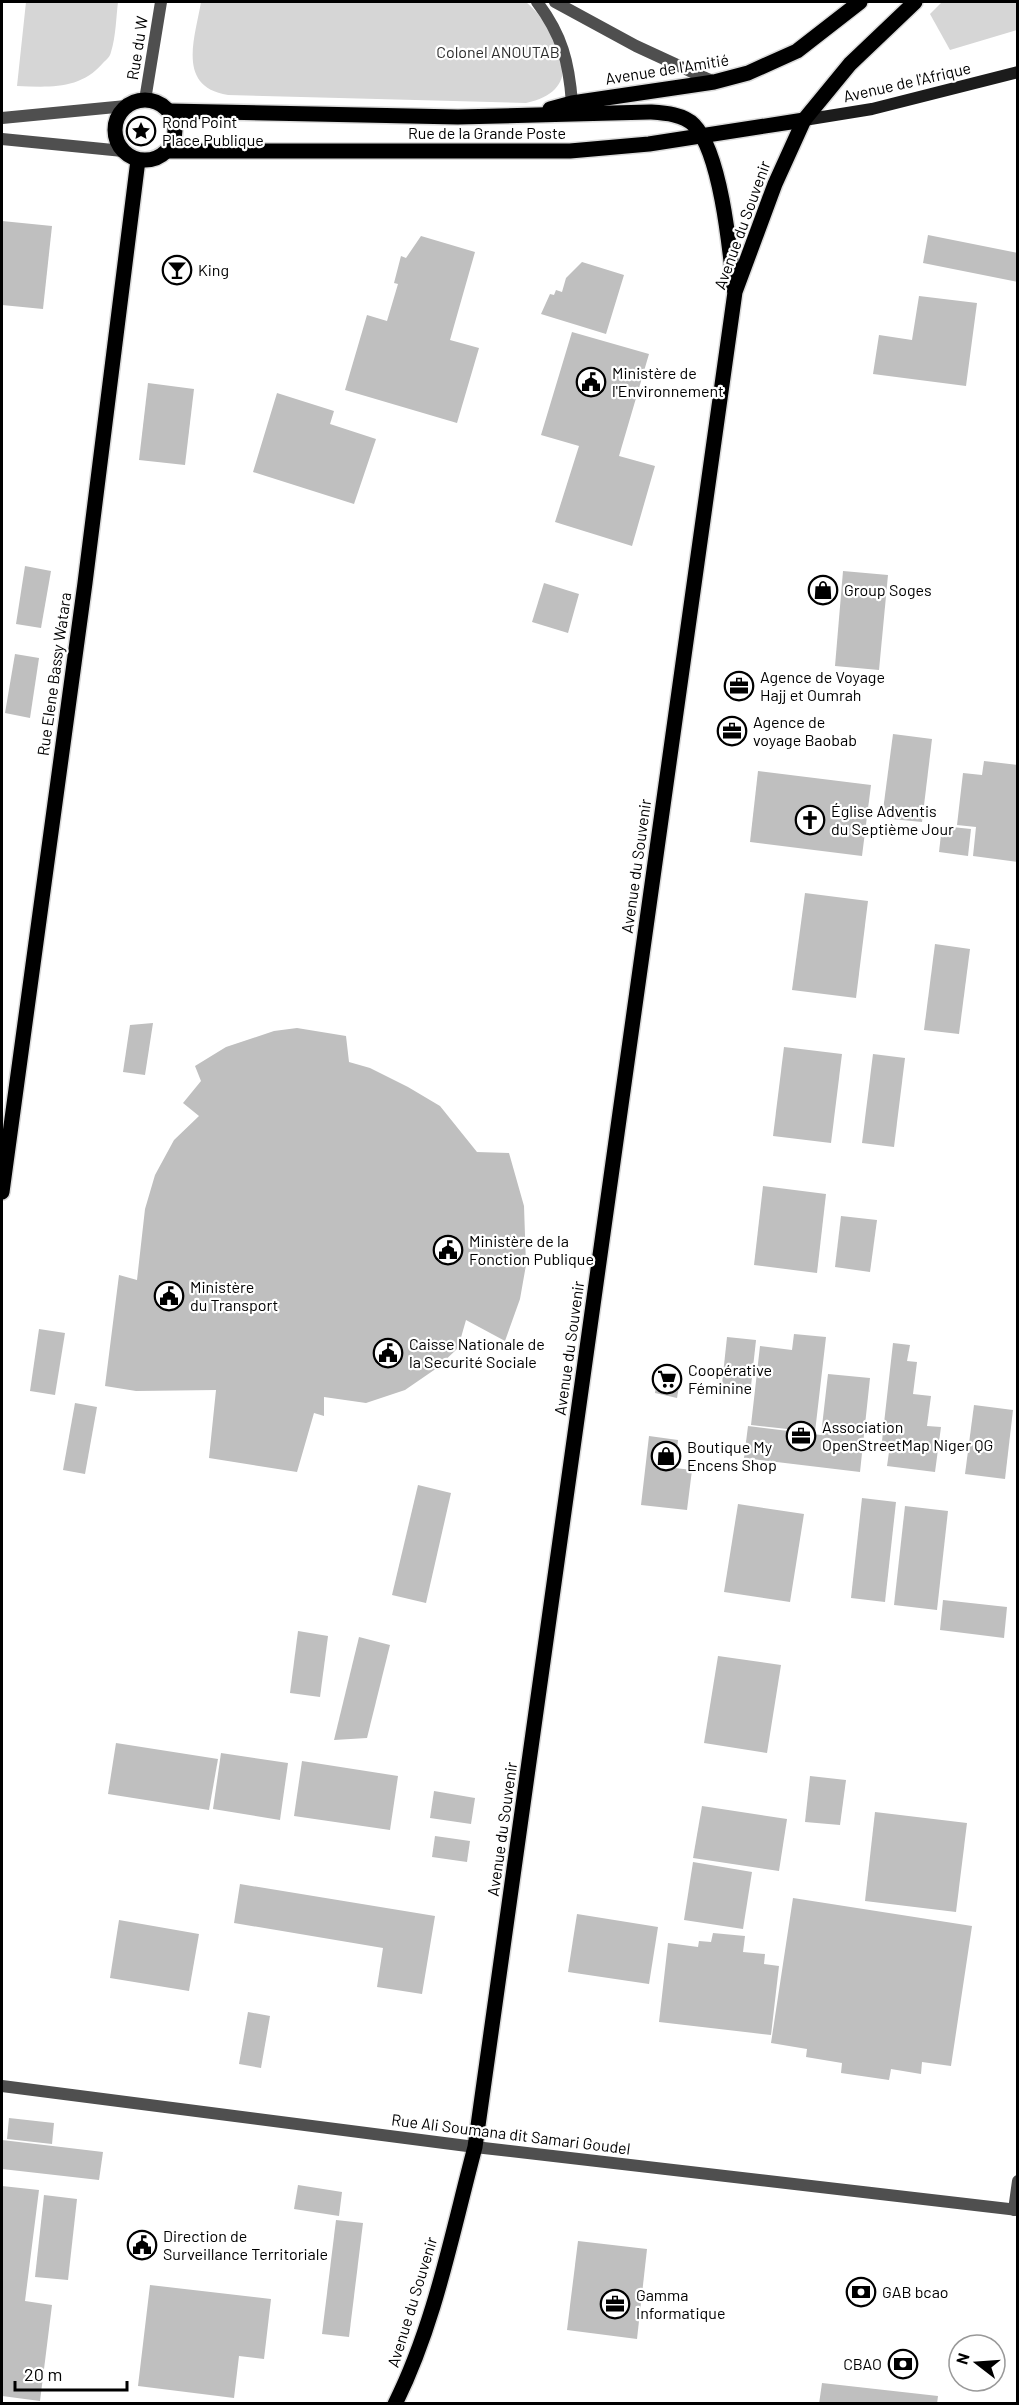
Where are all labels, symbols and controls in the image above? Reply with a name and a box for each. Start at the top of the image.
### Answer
street label: Rue du W [122,15,151,81]
park label: Colonel ANOUTAB [436,42,560,61]
street label: Avenue de l'Amitié [604,49,730,88]
street label: Avenue de l'Afrique [841,58,973,105]
place label: Rond Point Place Publique [162,112,264,149]
place icon: Rond Point Place Publique [125,115,157,147]
street label: Rue de la Grande Poste [408,123,566,142]
street label: Avenue du Souvenir [709,158,774,292]
bar icon: King [161,254,193,286]
place label: King [198,260,229,279]
place label: Ministère de l'Environnement [612,363,724,400]
public building icon: Ministère de l'Environnement [575,366,607,398]
shop icon: Group Soges [807,574,839,606]
place label: Group Soges [844,580,932,599]
street label: Rue Elene Bassy Watara [33,591,74,757]
place label: Agence de Voyage Hajj et Oumrah [760,667,885,704]
office icon: Agence de Voyage Hajj et Oumrah [723,670,755,702]
place label: Agence de voyage Baobab [753,712,857,749]
office icon: Agence de voyage Baobab [716,715,748,747]
street label: Avenue du Souvenir [617,797,654,934]
place label: Église Adventis du Septième Jour [831,801,954,838]
church icon: Église Adventis du Septième Jour [794,804,826,836]
place label: Ministère de la Fonction Publique [469,1231,594,1268]
public building icon: Ministère de la Fonction Publique [432,1234,464,1266]
place label: Ministère du Transport [190,1277,278,1314]
street label: Avenue du Souvenir [550,1279,587,1416]
public building icon: Ministère du Transport [153,1280,185,1312]
place label: Caisse Nationale de la Securité Sociale [409,1334,545,1371]
public building icon: Caisse Nationale de la Securité Sociale [372,1337,404,1369]
place label: Coopérative Féminine [688,1360,772,1397]
supermarket icon: Coopérative Féminine [651,1363,683,1395]
place label: Association OpenStreetMap Niger QG [822,1417,993,1454]
office icon: Association OpenStreetMap Niger QG [785,1420,817,1452]
place label: Boutique My Encens Shop [687,1437,777,1474]
shop icon: Boutique My Encens Shop [650,1440,682,1472]
street label: Avenue du Souvenir [483,1760,520,1897]
street label: Rue Ali Soumana dit Samari Goudel [390,2109,632,2158]
place label: Direction de Surveillance Territoriale [163,2226,328,2263]
public building icon: Direction de Surveillance Territoriale [126,2229,158,2261]
street label: Avenue du Souvenir [383,2234,440,2369]
bank icon: GAB bcao [845,2276,877,2308]
place label: GAB bcao [882,2282,949,2301]
place label: Gamma Informatique [636,2285,725,2322]
office icon: Gamma Informatique [599,2288,631,2320]
north arrow [947,2333,1007,2393]
bank icon: CBAO [887,2348,919,2380]
text: N [952,2351,973,2366]
scale bar [15,2354,128,2392]
place label: CBAO [843,2354,882,2373]
text: 20 m [24,2363,62,2385]

